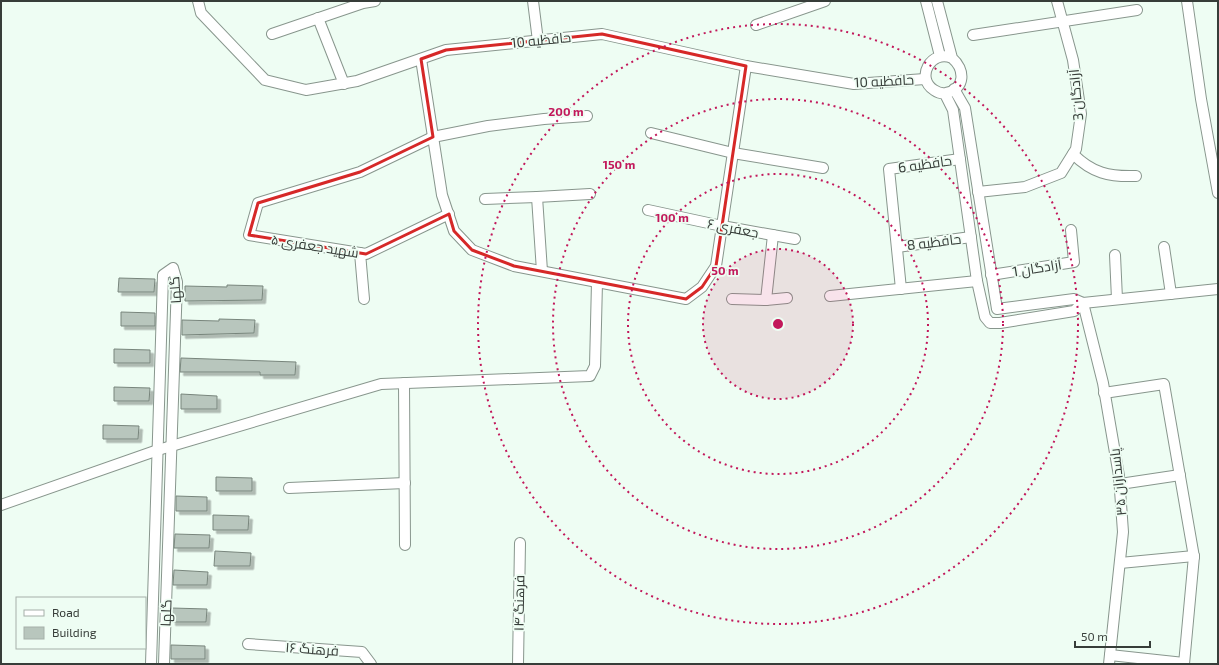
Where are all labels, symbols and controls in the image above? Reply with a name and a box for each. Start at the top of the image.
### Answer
street label: حافظیه 10 [510,28,572,51]
street label: آزادگان 3 [1065,68,1086,122]
street label: حافظیه 10 [853,70,914,91]
text: 200 m [548,104,584,118]
street label: حافظیه 6 [897,151,953,176]
text: 150 m [603,157,635,171]
text: 100 m [655,210,689,224]
street label: جعفری ۶ [706,214,760,241]
street label: شهید جعفری ۵ [270,230,360,261]
street label: حافظیه 8 [906,230,962,253]
street label: آزادگان 1 [1011,255,1063,280]
text: 50 m [711,263,739,277]
street label: گلها [165,276,184,304]
centre of rings [771,317,785,331]
street label: پاسداران ۳۵ [1105,447,1131,517]
street label: فرهنگ ۱۴ [510,575,527,631]
legend [16,597,146,649]
street label: گلها [157,599,174,627]
text: Road [52,605,80,619]
scale bar [1075,623,1150,649]
text: Building [52,625,97,639]
text: 50 m [1081,629,1108,643]
street label: فرهنگ ۱۶ [285,638,339,659]

